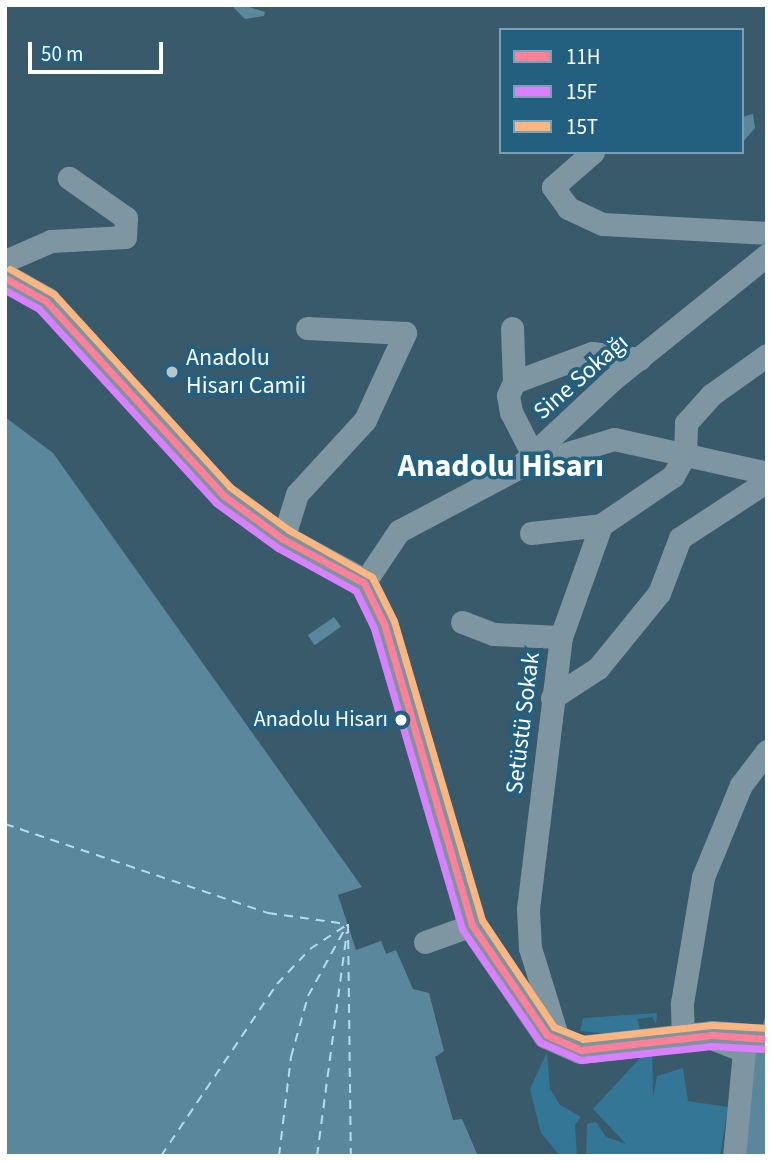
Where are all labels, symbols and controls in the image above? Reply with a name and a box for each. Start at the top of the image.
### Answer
scale bar [32,28,166,72]
legend [499,28,744,154]
text: 50 m [41,39,83,69]
text: 11H [566,42,601,72]
text: 15F [566,77,597,107]
text: 15T [566,112,598,142]
street label: Sine Sokağı [528,328,634,426]
place label: Anadolu Hisarı Camii [186,344,306,400]
marker: Anadolu Hisarı Camii [164,364,180,380]
district label: Anadolu Hisarı [398,447,604,485]
street label: Setüstü Sokak [500,650,546,796]
place label: Anadolu Hisarı [254,707,388,733]
marker: Anadolu Hisarı [394,713,408,727]

